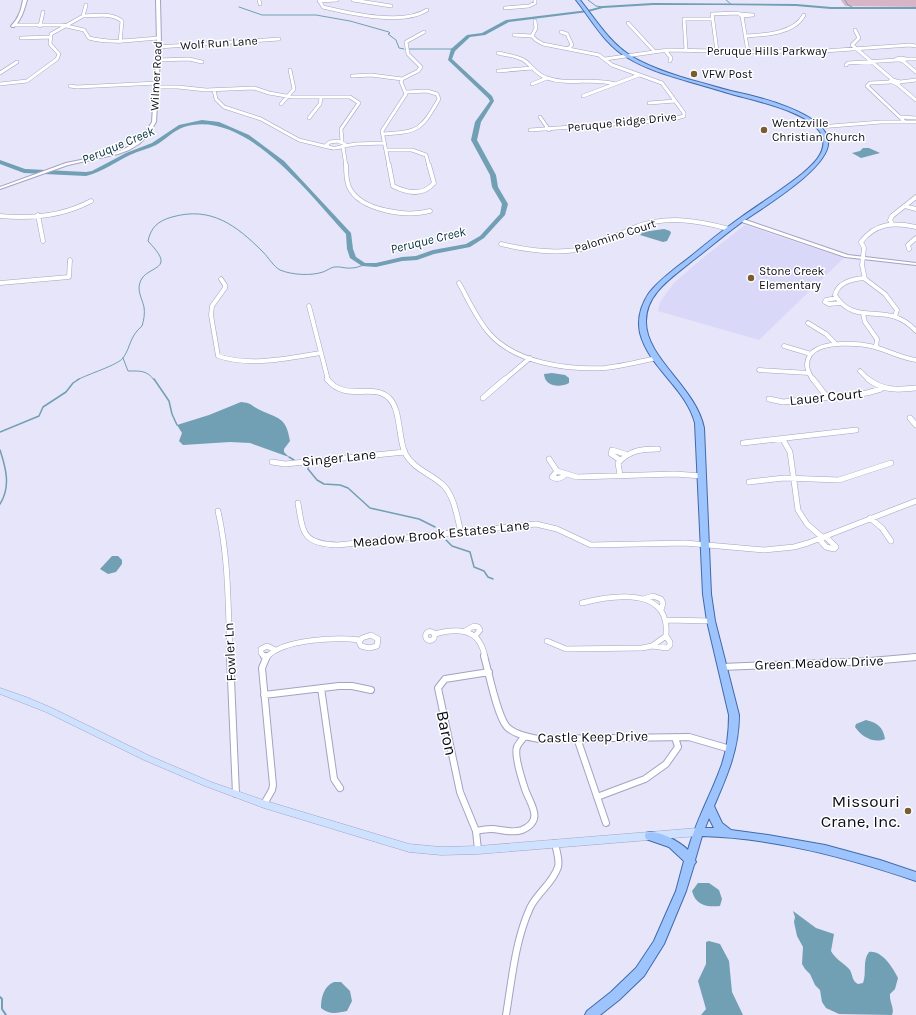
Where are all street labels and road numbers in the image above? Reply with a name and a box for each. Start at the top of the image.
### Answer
street label: Wolf Run Lane [180,33,258,53]
street label: Wilmer Road [147,41,165,111]
street label: Peruque Hills Parkway [707,44,828,58]
street label: Peruque Ridge Drive [567,109,677,135]
street label: Palomino Court [573,216,658,256]
street label: Lauer Court [789,385,863,409]
street label: Singer Lane [301,446,377,470]
street label: Meadow Brook Estates Lane [352,516,530,552]
street label: Fowler Ln [220,622,240,682]
street label: Green Meadow Drive [754,652,884,674]
street label: Baron [432,709,462,757]
street label: Castle Keep Drive [538,728,648,746]

